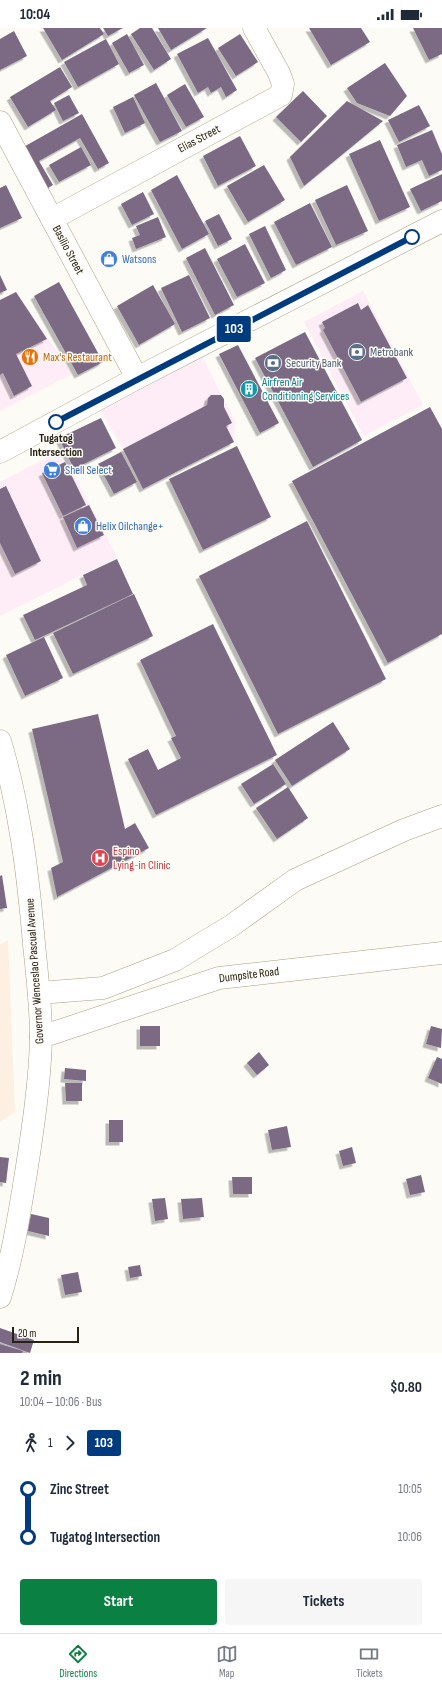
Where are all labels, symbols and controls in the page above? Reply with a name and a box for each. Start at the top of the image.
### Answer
text: 10:04 [20,5,50,24]
street label: Elias Street [175,121,223,156]
street label: Basilio Street [49,223,87,277]
unlabelled marker [404,229,420,245]
shop icon: Watsons [99,249,119,269]
place label: Watsons [122,252,156,267]
line badge: 103 [211,316,257,342]
text: 103 [225,320,243,337]
bank icon: Metrobank [347,342,367,362]
place label: Metrobank [370,345,414,360]
restaurant icon: Max's Restaurant [20,347,40,367]
place label: Max's Restaurant [43,350,112,365]
bank icon: Security Bank [263,353,283,373]
place label: Security Bank [286,356,342,371]
place label: Airfren Air Conditioning Services [261,375,349,404]
building icon: Airfren Air Conditioning Services [239,379,259,399]
marker: Tugatog Intersection [48,414,64,430]
place label: Tugatog Intersection [30,431,82,460]
supermarket icon: Shell Select [42,460,62,480]
place label: Shell Select [65,463,112,478]
shop icon: Helix Oilchange+ [73,516,93,536]
place label: Helix Oilchange+ [96,519,164,534]
place label: Espino Lying-in Clinic [113,844,171,873]
hospital icon: Espino Lying-in Clinic [90,848,110,868]
street label: Governor Wenceslao Pascual Avenue [22,897,48,1044]
street label: Dumpsite Road [218,964,280,986]
scale bar [12,1325,79,1344]
text: 20 m [18,1327,36,1340]
text: 2 min [20,1365,62,1392]
text: $0.80 [390,1378,422,1397]
text: 10:04 – 10:06 · Bus [20,1394,102,1410]
icon: walk [20,1432,42,1454]
icon: forward [59,1432,81,1454]
text: 103 [95,1434,113,1451]
text: 1 [48,1435,53,1451]
text: Zinc Street [50,1480,109,1499]
text: 10:05 [398,1481,422,1497]
text: Tugatog Intersection [50,1528,160,1547]
text: 10:06 [398,1529,422,1545]
button: Start [20,1579,217,1625]
button: Tickets [225,1579,422,1625]
tab: Directions [59,1643,97,1680]
tab: Map [216,1643,238,1680]
tab: Tickets [356,1643,383,1680]

